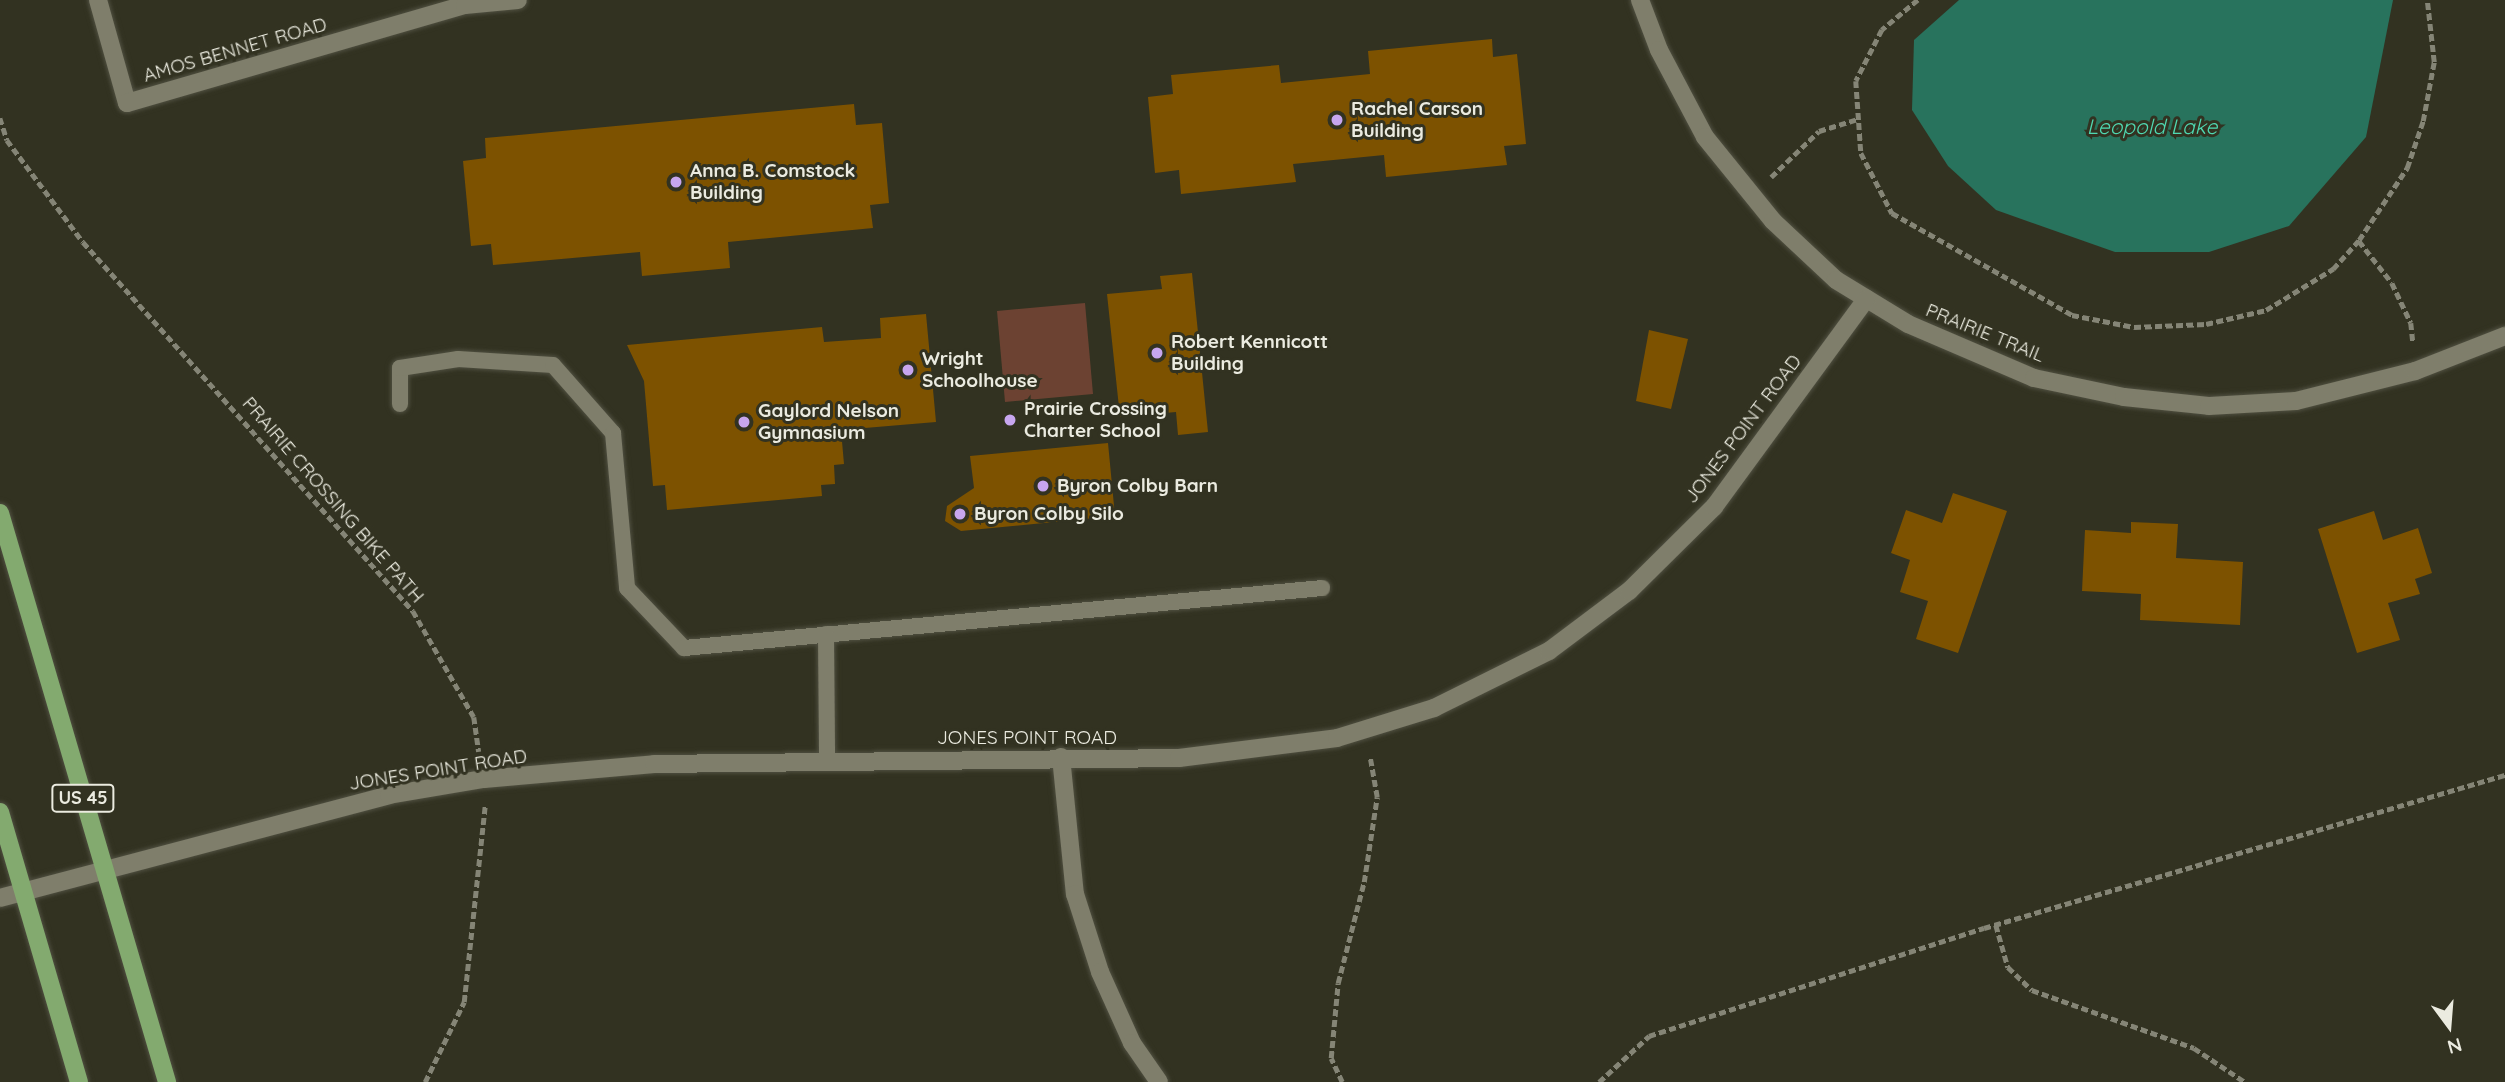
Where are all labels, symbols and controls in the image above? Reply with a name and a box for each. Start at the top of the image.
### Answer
street label: AMOS BENNET ROAD [141,13,329,87]
place label: Rachel Carson Building [1351,98,1483,142]
marker: Rachel Carson Building [1329,112,1345,128]
water label: Leopold Lake [2087,113,2217,139]
place label: Anna B. Comstock Building [690,160,855,204]
marker: Anna B. Comstock Building [668,174,684,190]
street label: PRAIRIE TRAIL [1922,299,2048,367]
place label: Robert Kennicott Building [1171,331,1328,375]
marker: Robert Kennicott Building [1149,345,1165,361]
place label: Wright Schoolhouse [922,348,1038,392]
street label: JONES POINT ROAD [1680,350,1806,508]
marker: Wright Schoolhouse [900,362,916,378]
street label: PRAIRIE CROSSING BIKE PATH [237,392,429,608]
place label: Prairie Crossing Charter School [1024,398,1167,442]
place label: Gaylord Nelson Gymnasium [758,400,899,444]
marker: Prairie Crossing Charter School [1002,412,1018,428]
marker: Gaylord Nelson Gymnasium [736,414,752,430]
place label: Byron Colby Barn [1057,475,1218,497]
marker: Byron Colby Barn [1035,478,1051,494]
place label: Byron Colby Silo [974,503,1124,525]
marker: Byron Colby Silo [952,506,968,522]
street label: JONES POINT ROAD [937,727,1117,749]
street label: JONES POINT ROAD [347,745,529,795]
road number: US 45 [50,784,116,812]
north arrow [2414,991,2484,1061]
text: N [2445,1033,2465,1060]

